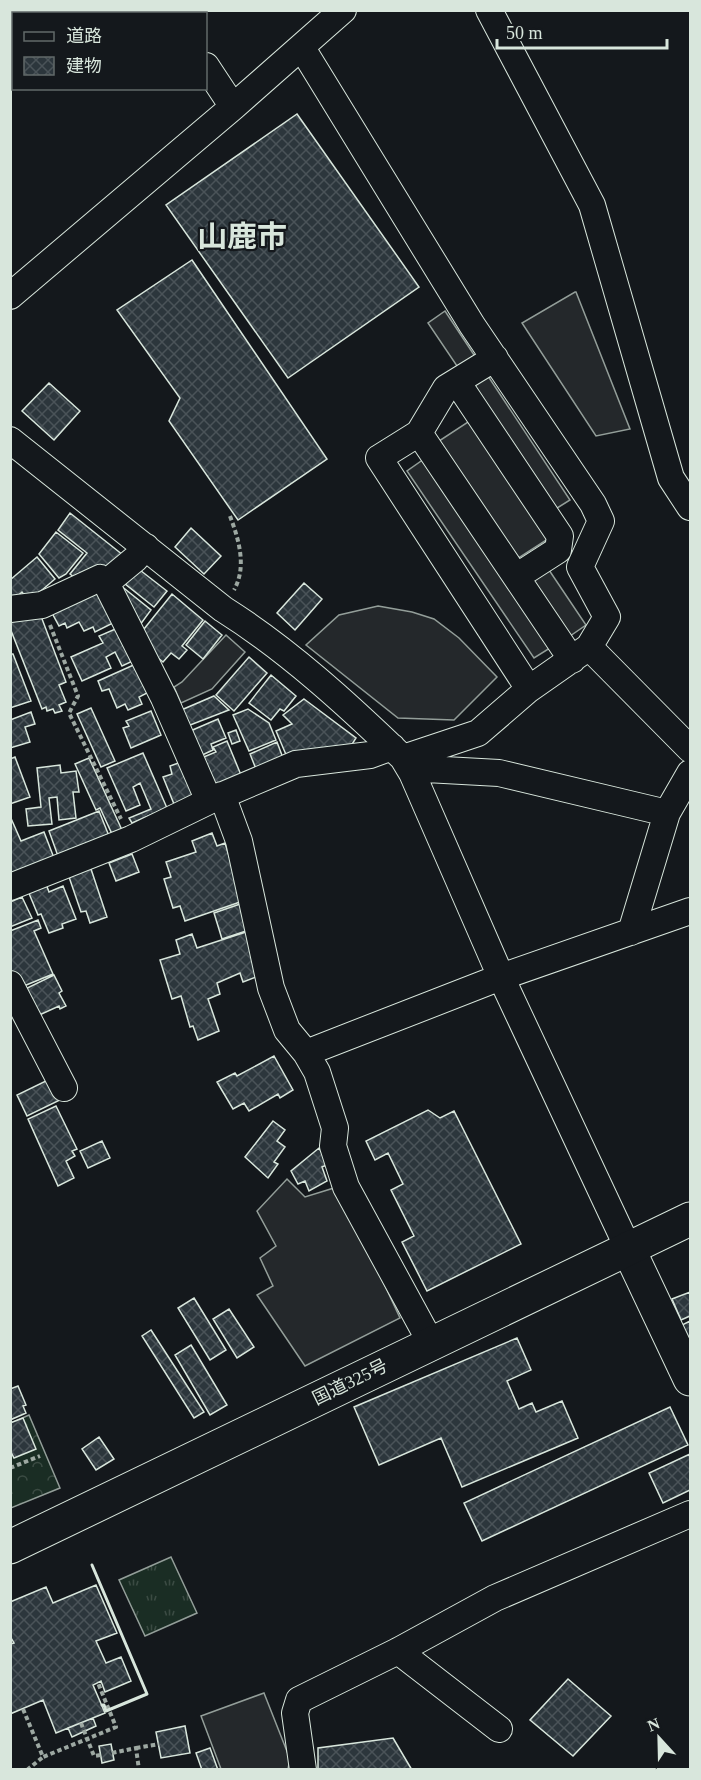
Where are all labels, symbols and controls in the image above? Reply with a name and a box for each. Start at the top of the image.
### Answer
legend [12,12,207,90]
scale bar [497,12,666,50]
text: 50 m [506,23,543,43]
text: 道路 [66,26,102,46]
text: 建物 [66,56,102,76]
district label: 山鹿市 [197,220,287,253]
street label: 国道325号 [309,1355,391,1409]
north arrow [629,1708,689,1768]
text: N [645,1714,663,1735]

